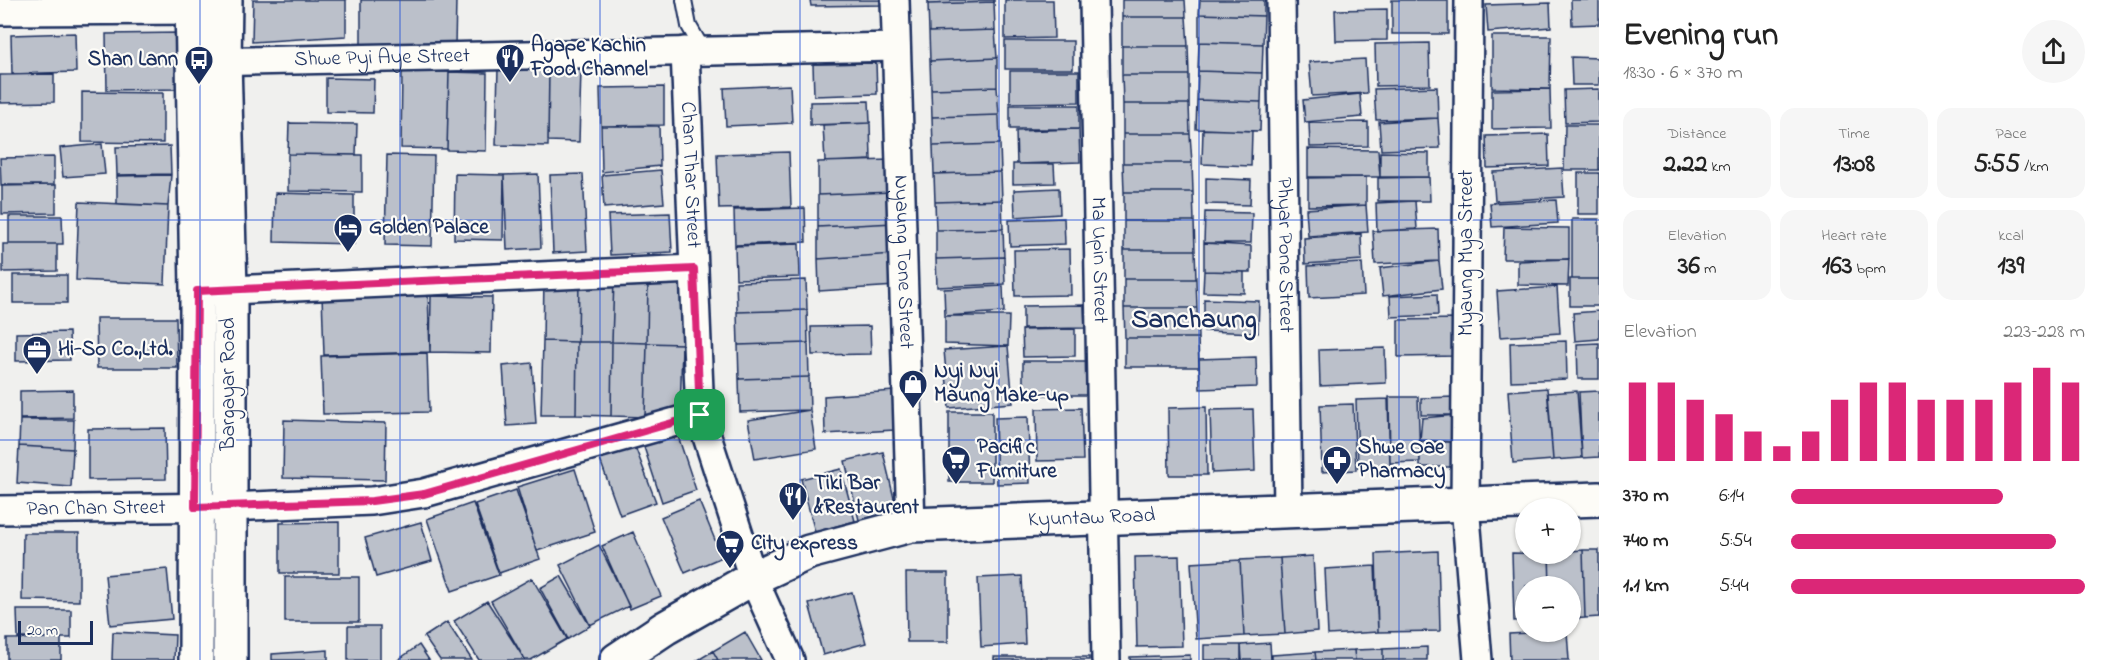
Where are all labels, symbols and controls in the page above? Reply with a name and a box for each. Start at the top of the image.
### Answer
text: Evening run [1623,12,1778,60]
button: share [2022,20,2085,83]
place label: Agape Kachin Food Channel [530,31,649,85]
street label: Shwe Pyi Aye Street [294,41,470,76]
restaurant icon: Agape Kachin Food Channel [494,42,526,84]
bus stop icon: Shan Lann [183,44,215,86]
place label: Shan Lann [88,45,178,75]
text: 18:30 · 6 × 370 m [1623,59,1743,88]
street label: Chan Thar Street [672,101,708,249]
text: Distance [1668,122,1726,146]
text: Time [1838,122,1870,146]
text: Pace [1995,122,2027,146]
text: 2.22 [1663,146,1707,184]
text: 13:08 [1833,146,1875,184]
text: 5:55 [1973,146,2020,184]
text: km [1707,155,1731,179]
text: /km [2020,155,2049,179]
street label: Myaung Mya Street [1452,170,1484,336]
street label: Nyaung Tone Street [884,174,921,349]
street label: Phyar Pone Street [1267,177,1301,333]
street label: Ma Upin Street [1083,196,1115,323]
hotel icon: Golden Palace [332,212,364,254]
place label: Golden Palace [369,213,489,243]
text: Elevation [1668,224,1726,248]
text: Heart rate [1821,224,1887,248]
text: kcal [1998,224,2024,248]
text: 36 [1678,248,1700,286]
text: 163 [1822,248,1852,286]
text: 139 [1998,248,2024,286]
text: m [1700,257,1716,281]
text: bpm [1852,257,1886,281]
district label: Sanchaung [1131,301,1257,341]
street label: Bargayar Road [214,317,246,452]
text: Elevation [1623,318,1697,347]
text: 223–228 m [2003,318,2085,347]
office icon: Hi-So Co.,Ltd. [21,334,53,376]
place label: Hi-So Co.,Ltd. [58,335,173,365]
place label: Nyi Nyi Maung Make-up [934,357,1069,413]
shop icon: Nyi Nyi Maung Make-up [897,368,929,410]
pin [674,389,725,440]
icon: arrive [683,398,716,431]
place label: Pacific Furniture [976,433,1057,487]
place label: Shwe Oae Pharmacy [1358,433,1446,489]
supermarket icon: Pacific Furniture [940,444,972,486]
pharmacy icon: Shwe Oae Pharmacy [1321,444,1353,486]
place label: Tiki Bar &Restaurent [813,469,920,523]
restaurant icon: Tiki Bar &Restaurent [777,480,809,522]
text: 370 m [1623,482,1669,511]
text: 6:14 [1719,482,1744,511]
street label: Pan Chan Street [26,493,166,525]
map controls [1515,498,1581,642]
button: + [1515,498,1581,564]
street label: Kyuntaw Road [1028,501,1156,537]
text: 740 m [1623,527,1669,556]
text: 5:54 [1719,527,1752,556]
supermarket icon: City express [714,528,746,570]
place label: City express [751,529,858,561]
text: 1.1 km [1623,572,1669,601]
text: 5:44 [1719,572,1749,601]
button: − [1515,576,1581,642]
scale bar [18,618,93,646]
text: 20 m [27,619,58,643]

